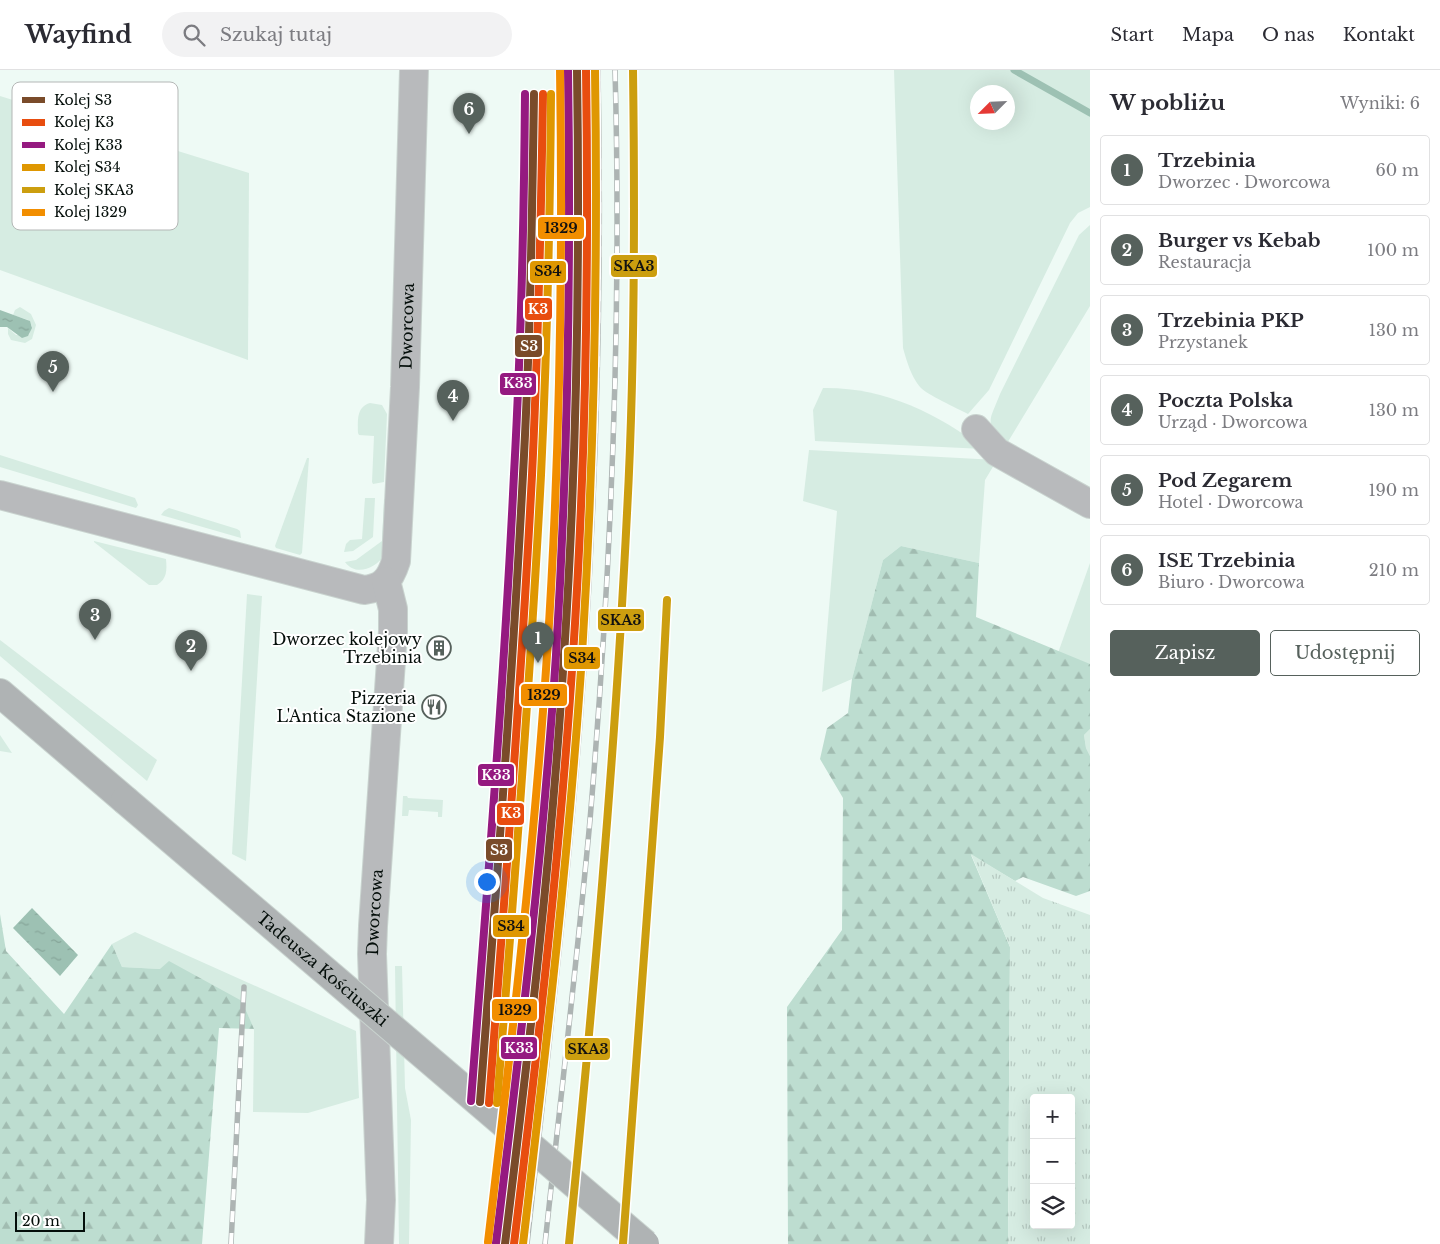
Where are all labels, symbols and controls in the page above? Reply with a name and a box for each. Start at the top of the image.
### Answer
search box [162,12,512,57]
text: Wayfind [25,20,132,49]
icon: search [180,21,208,49]
text: Szukaj tutaj [220,23,332,46]
text: Start [1110,24,1154,46]
text: Mapa [1182,24,1234,46]
text: O nas [1262,24,1315,46]
text: Kontakt [1343,24,1415,46]
legend [12,82,178,230]
north arrow [970,85,1015,130]
text: W pobliżu [1110,90,1225,116]
text: Kolej S3 [54,91,112,109]
pin: 6 [453,93,485,134]
text: Wyniki: 6 [1340,93,1420,113]
text: Kolej K3 [54,113,114,131]
text: Kolej K33 [54,136,123,154]
text: Trzebinia [1158,149,1256,172]
text: Kolej S34 [54,158,120,176]
text: 1 [1124,160,1130,180]
text: 60 m [1376,160,1419,180]
text: Dworzec · Dworcowa [1158,172,1330,192]
text: Kolej SKA3 [54,181,134,199]
text: Kolej 1329 [54,203,127,221]
line badge: 1329 [537,216,585,240]
text: 1329 [544,219,578,237]
text: Burger vs Kebab [1158,229,1320,252]
text: 2 [1122,240,1132,260]
text: 100 m [1367,240,1419,260]
text: Restauracja [1158,252,1251,272]
line badge: SKA3 [610,254,658,278]
text: SKA3 [613,257,655,275]
line badge: S34 [529,260,567,284]
text: S34 [534,262,562,280]
street label: Dworcowa [396,282,418,370]
line badge: K3 [524,297,553,321]
text: K3 [528,300,548,318]
text: Trzebinia PKP [1158,309,1304,332]
text: 3 [1122,320,1132,340]
text: 130 m [1369,320,1419,340]
text: Przystanek [1158,332,1248,352]
line badge: S3 [514,334,543,358]
text: S3 [520,337,538,355]
pin: 5 [37,351,69,392]
line badge: K33 [499,372,537,396]
text: K33 [503,374,533,392]
pin: 4 [437,380,469,421]
text: Poczta Polska [1158,389,1293,412]
text: 4 [1122,400,1132,420]
text: 130 m [1369,400,1419,420]
text: Urząd · Dworcowa [1158,412,1308,432]
text: Pod Zegarem [1158,469,1292,492]
text: 5 [1122,480,1132,500]
text: 190 m [1368,480,1419,500]
text: Hotel · Dworcowa [1158,492,1303,512]
text: ISE Trzebinia [1158,549,1296,572]
text: 6 [1122,560,1132,580]
text: 210 m [1369,560,1419,580]
text: Biuro · Dworcowa [1158,572,1305,592]
pin: 3 [79,599,111,640]
line badge: SKA3 [597,608,645,632]
text: SKA3 [600,611,642,629]
pin: 1 [522,622,554,663]
place label: Dworzec kolejowy Trzebinia [272,629,423,667]
pin: 2 [175,630,207,671]
button: Zapisz [1110,630,1260,676]
button: Udostępnij [1270,630,1420,676]
building icon: Dworzec kolejowy Trzebinia [426,635,452,661]
line badge: S34 [563,646,601,670]
text: S34 [568,649,596,667]
line badge: 1329 [520,683,568,707]
text: 1329 [527,686,561,704]
place label: Pizzeria L'Antica Stazione [277,688,416,726]
restaurant icon: Pizzeria L'Antica Stazione [421,694,447,720]
line badge: K33 [477,763,515,787]
text: K33 [481,766,511,784]
line badge: K3 [496,802,525,826]
text: K3 [501,804,521,822]
line badge: S3 [485,838,513,862]
text: S3 [490,841,508,859]
street label: Dworcowa [362,868,387,956]
your location [474,869,500,895]
street label: Tadeusza Kościuszki [253,907,393,1031]
line badge: S34 [492,914,530,938]
text: S34 [497,917,525,935]
line badge: 1329 [491,998,538,1022]
text: 1329 [498,1001,532,1019]
line badge: K33 [500,1036,538,1060]
line badge: SKA3 [564,1037,611,1061]
text: K33 [504,1039,534,1057]
text: SKA3 [567,1040,609,1058]
map controls [1030,1094,1075,1229]
button: + [1030,1094,1075,1139]
button: − [1030,1139,1075,1184]
button: layers [1030,1184,1075,1229]
scale bar [15,1209,85,1232]
text: 20 m [22,1212,60,1230]

